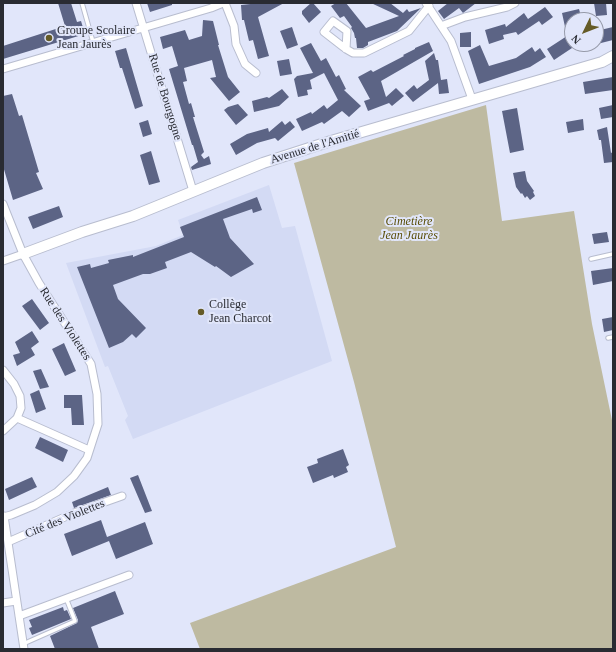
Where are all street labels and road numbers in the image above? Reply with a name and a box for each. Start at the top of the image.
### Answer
street label: Rue de Bourgogne [145,52,185,142]
street label: Avenue de l'Amitié [269,127,361,167]
street label: Rue des Violettes [36,285,94,363]
street label: Cité des Violettes [23,496,107,542]

